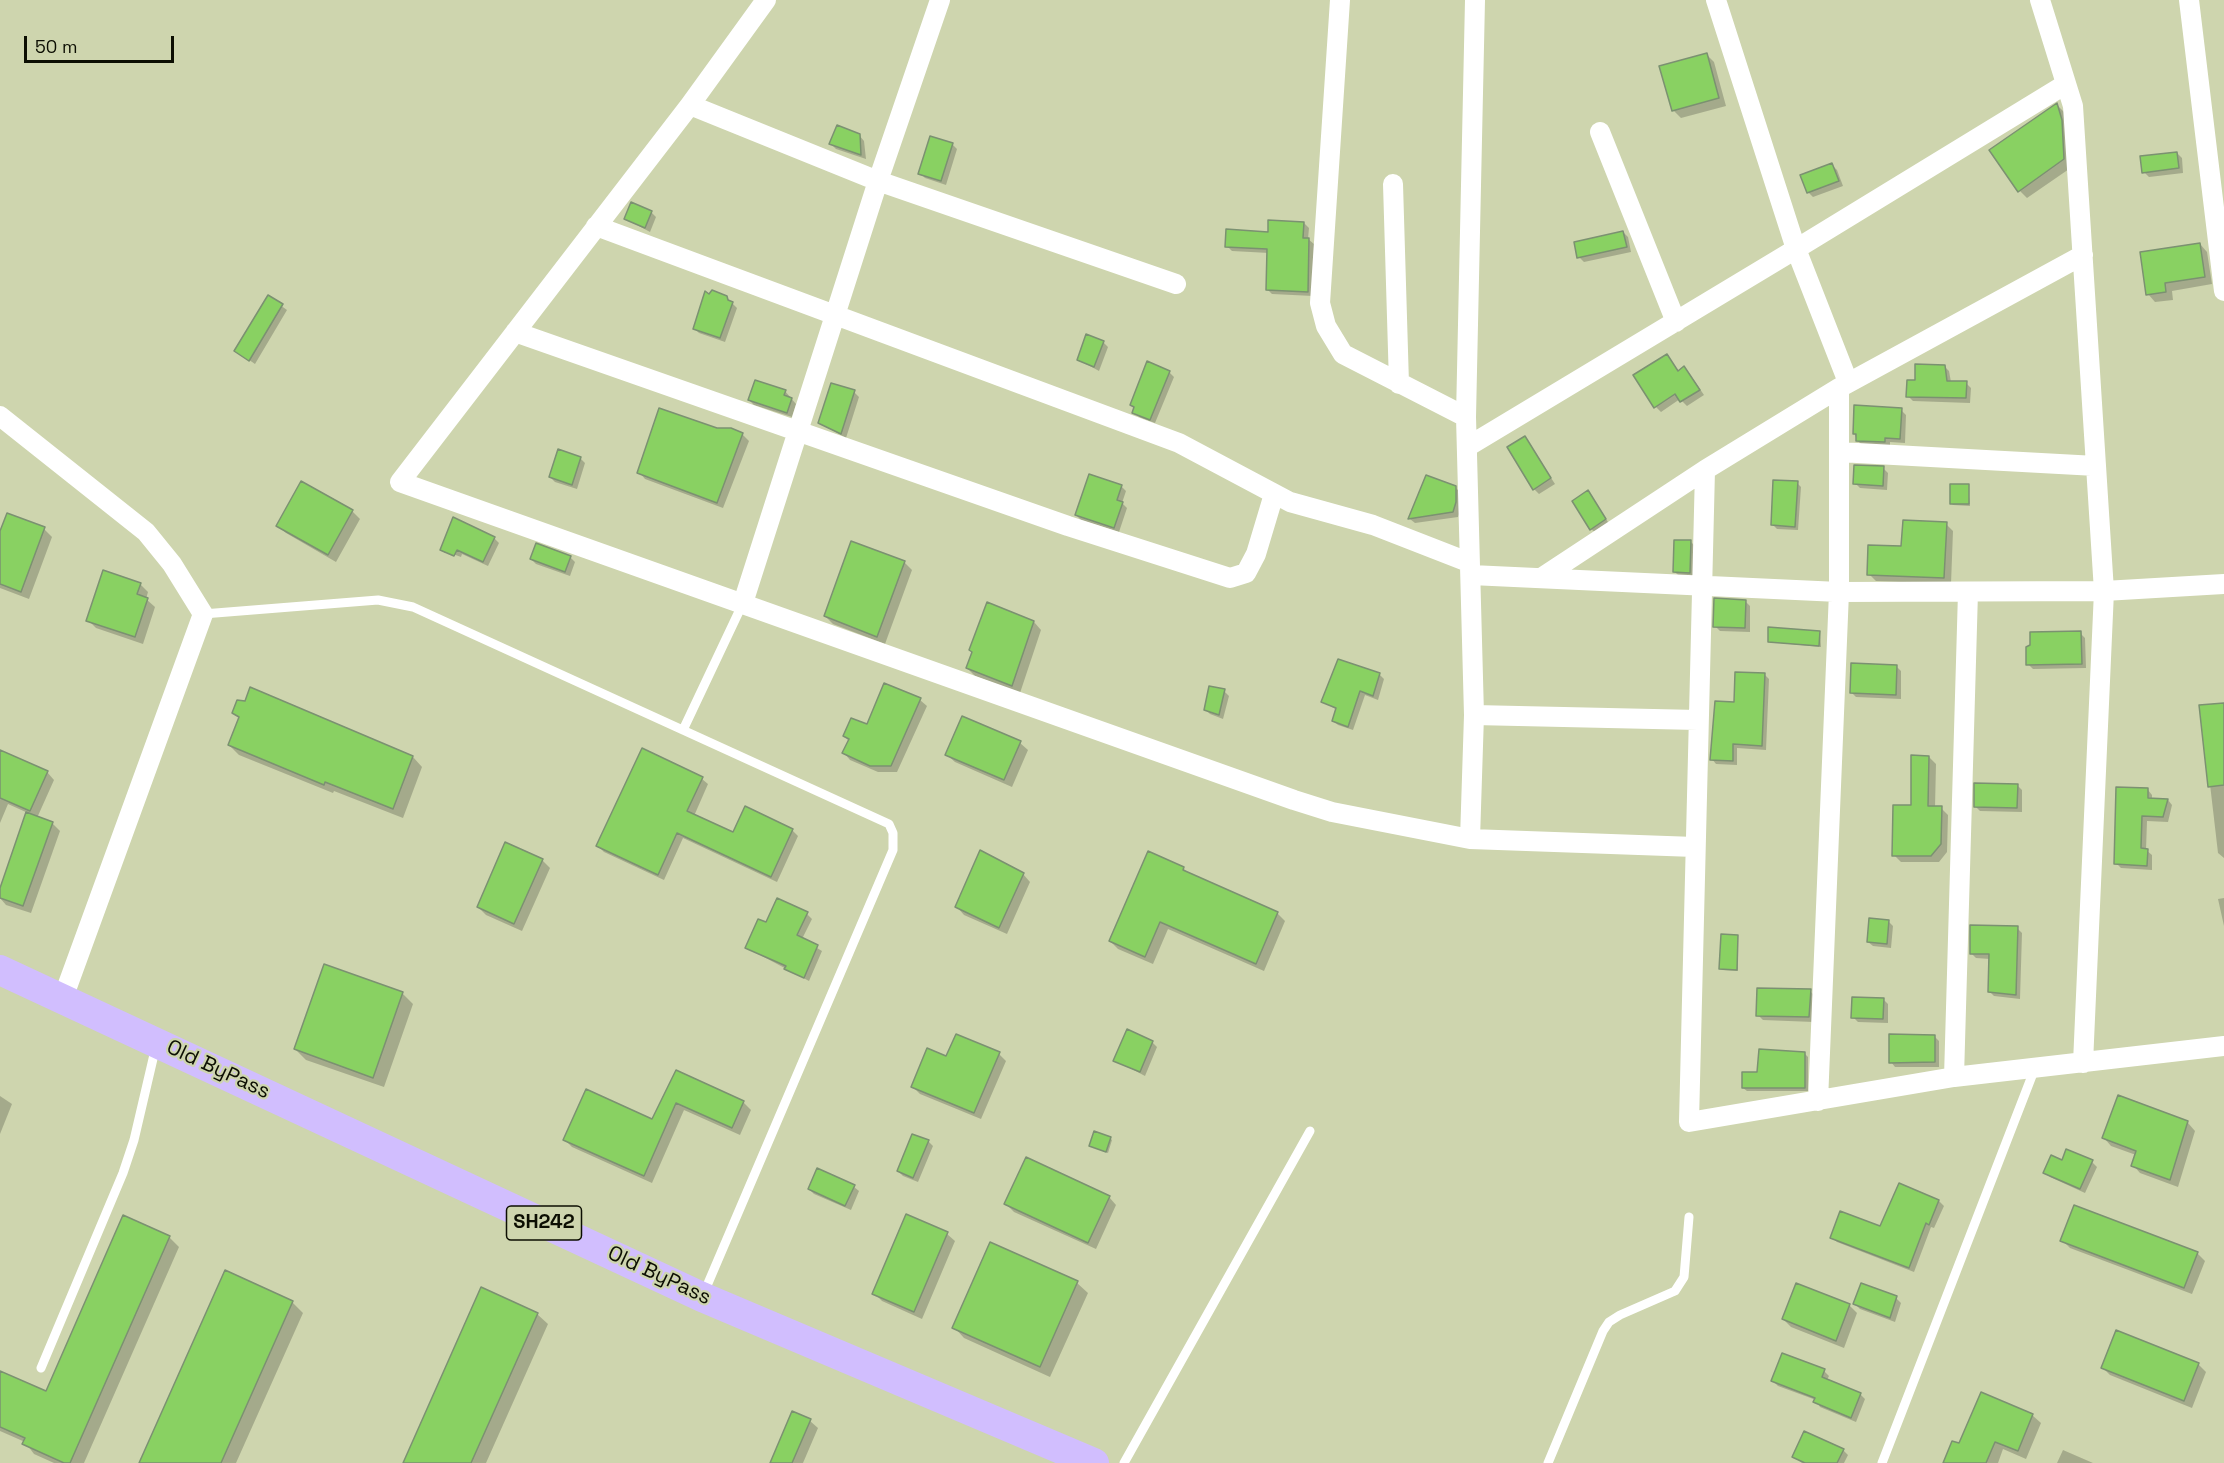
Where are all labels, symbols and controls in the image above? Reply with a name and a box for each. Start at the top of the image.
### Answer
scale bar [27,24,177,62]
text: 50 m [35,35,77,58]
street label: Old ByPass [162,1035,274,1105]
road number: SH242 [506,1206,582,1240]
street label: Old ByPass [603,1241,715,1311]

